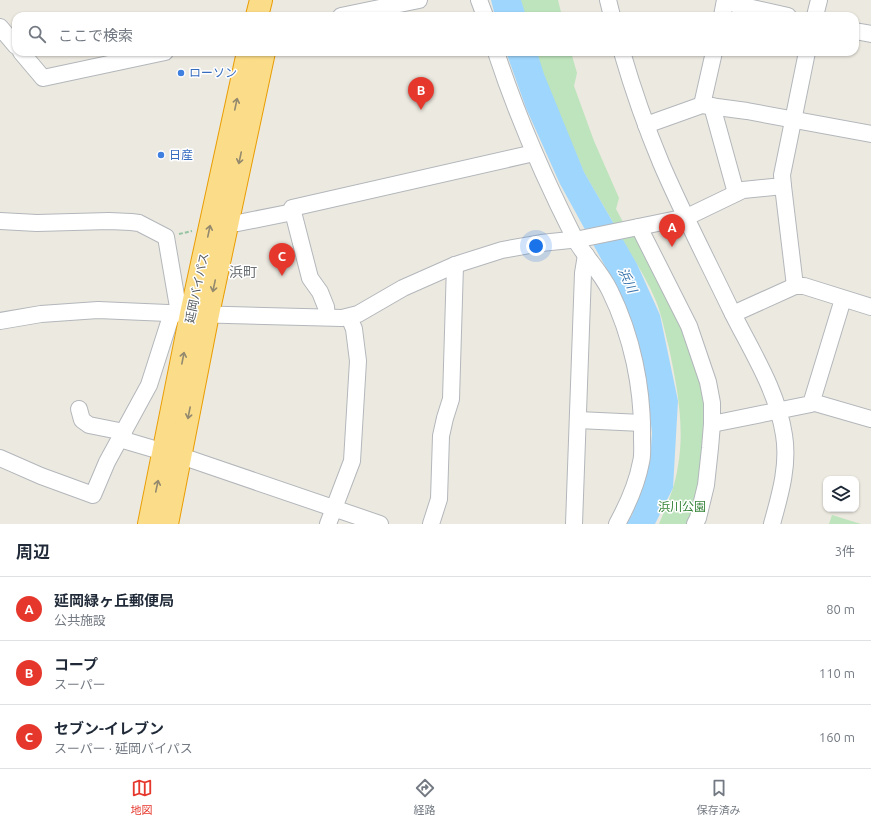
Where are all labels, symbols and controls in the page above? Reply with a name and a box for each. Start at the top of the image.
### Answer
search box [12,12,859,56]
icon: search [26,23,48,45]
text: ここで検索 [58,27,133,44]
place label: ローソン [189,66,237,79]
marker: ローソン [176,68,186,78]
pin: B [408,77,434,110]
one-way arrow [233,98,241,111]
place label: 日産 [169,148,193,161]
marker: 日産 [156,150,166,160]
one-way arrow [236,152,244,165]
pin: A [659,214,685,247]
one-way arrow [206,225,214,238]
your location [526,236,546,256]
pin: C [269,243,295,276]
street label: 延岡バイパス [183,251,210,324]
district label: 浜町 [229,264,257,280]
water label: 浜川 [616,265,641,297]
one-way arrow [209,279,217,292]
one-way arrow [179,352,187,365]
one-way arrow [185,406,193,419]
map controls [823,476,859,512]
button: layers [823,476,859,512]
one-way arrow [154,480,162,493]
park label: 浜川公園 [658,500,706,513]
text: 周辺 [16,542,50,561]
text: 3件 [835,544,855,558]
text: 延岡緑ヶ丘郵便局 [54,592,174,609]
text: A [24,602,34,616]
text: 80 m [826,602,855,616]
text: 公共施設 [54,613,106,627]
text: コープ [54,656,98,673]
text: B [25,666,33,680]
text: 110 m [819,666,855,680]
text: スーパー [54,677,106,691]
text: セブン-イレブン [54,720,164,737]
text: C [25,730,33,744]
text: 160 m [819,730,855,744]
text: スーパー · 延岡バイパス [54,741,193,755]
tab: 地図 [131,777,153,817]
tab: 経路 [414,777,436,817]
tab: 保存済み [697,777,741,817]

